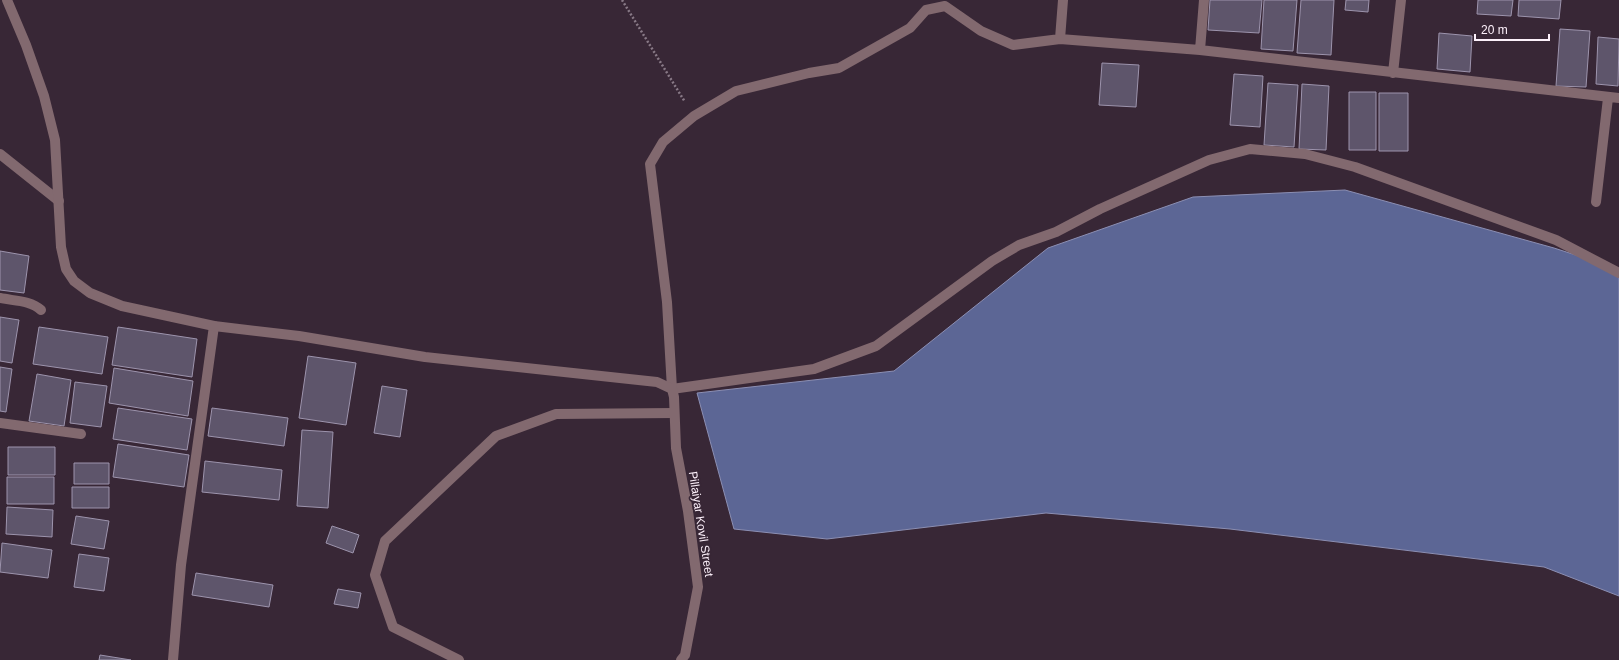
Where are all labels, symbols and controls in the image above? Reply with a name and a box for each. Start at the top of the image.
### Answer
scale bar [1475,16,1549,42]
text: 20 m [1481,23,1508,37]
street label: Pillaiyar Kovil Street [686,470,716,578]

